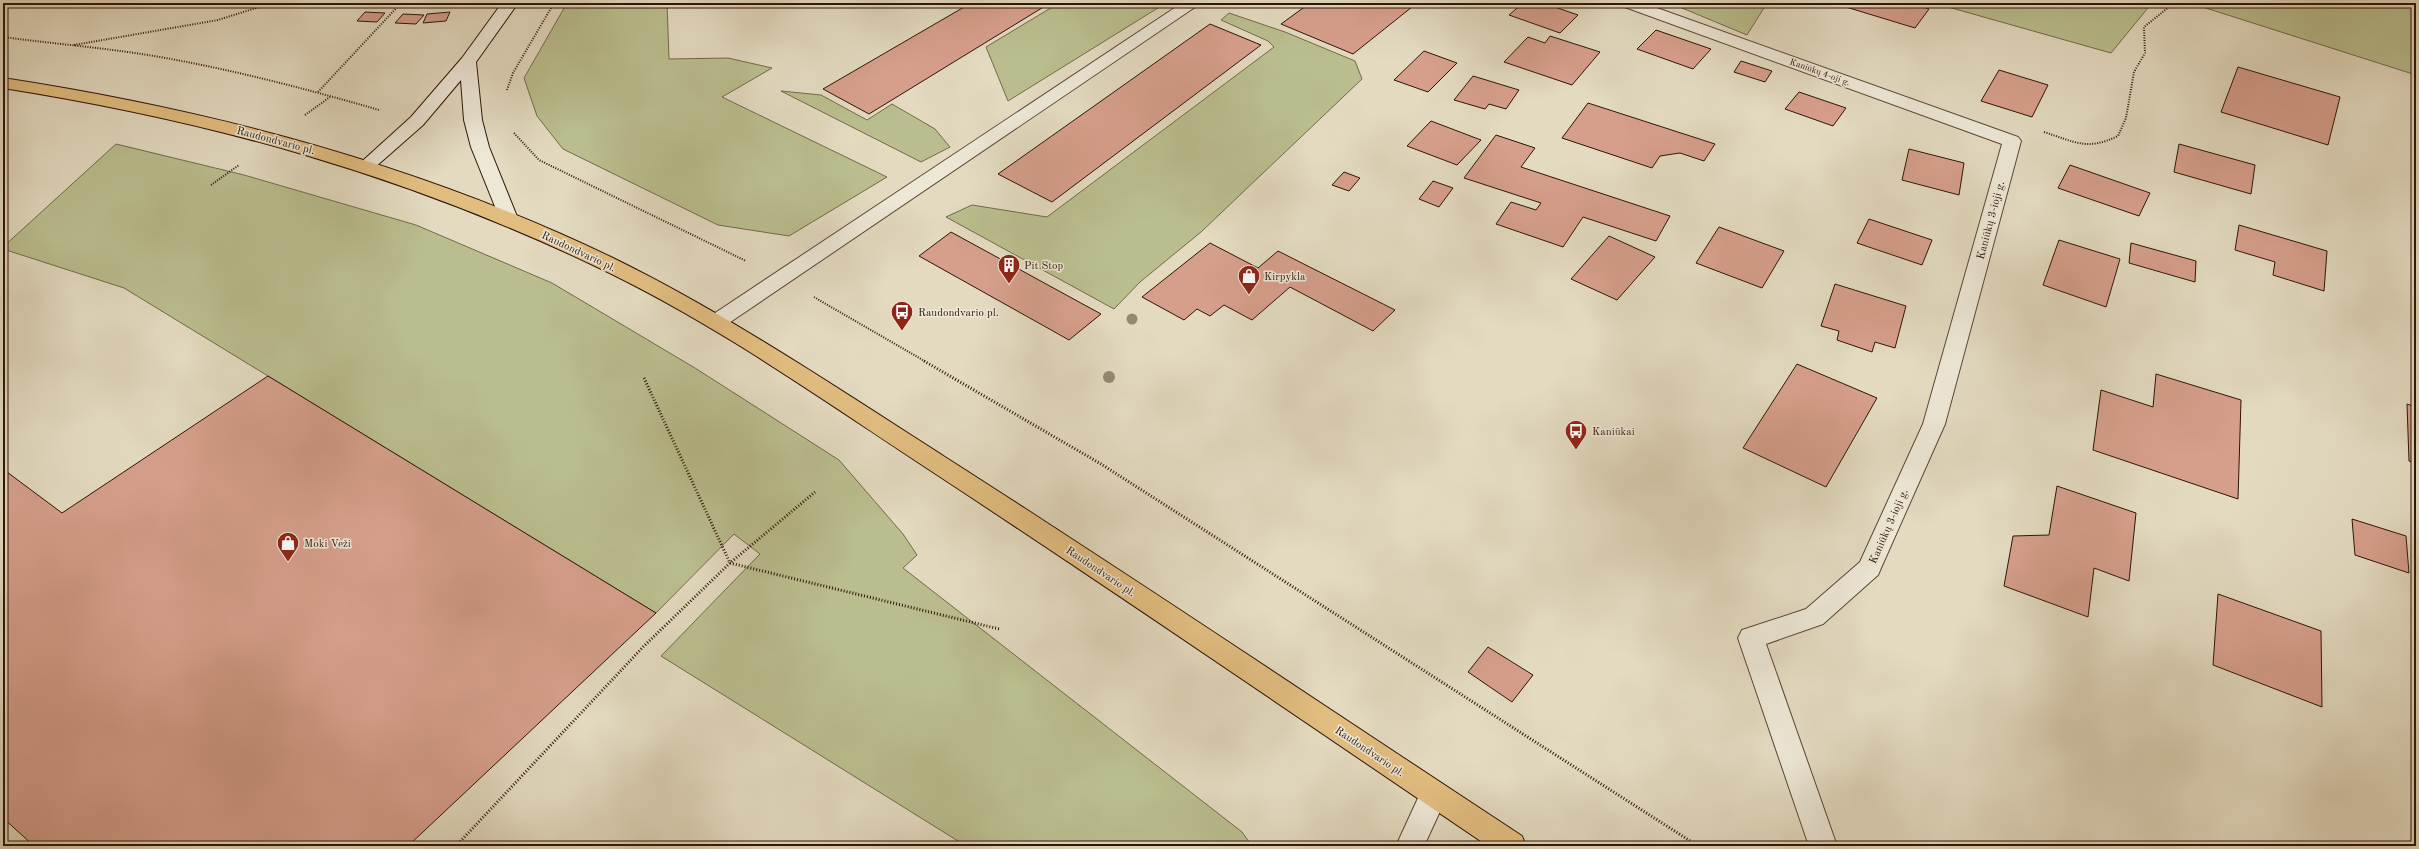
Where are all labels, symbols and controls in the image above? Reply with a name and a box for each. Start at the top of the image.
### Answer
street label: Kaniūkų 4-oji g. [1788,57,1851,88]
street label: Raudondvario pl. [235,126,316,157]
street label: Kaniūkų 3-ioji g. [1976,180,2007,261]
street label: Raudondvario pl. [539,230,617,274]
building icon: Pit Stop [996,252,1022,285]
place label: Pit Stop [1024,261,1064,272]
shop icon: Kirpykla [1236,263,1262,296]
place label: Kirpykla [1264,272,1306,283]
bus stop icon: Raudondvario pl. [889,299,915,332]
place label: Raudondvario pl. [918,308,999,319]
bus stop icon: Kaniūkai [1563,418,1589,451]
place label: Kaniūkai [1592,427,1635,438]
street label: Kaniūkų 3-ioji g. [1868,488,1911,566]
shop icon: Moki Veži [275,530,301,563]
place label: Moki Veži [304,539,351,550]
street label: Raudondvario pl. [1064,545,1137,599]
street label: Raudondvario pl. [1333,725,1406,779]

